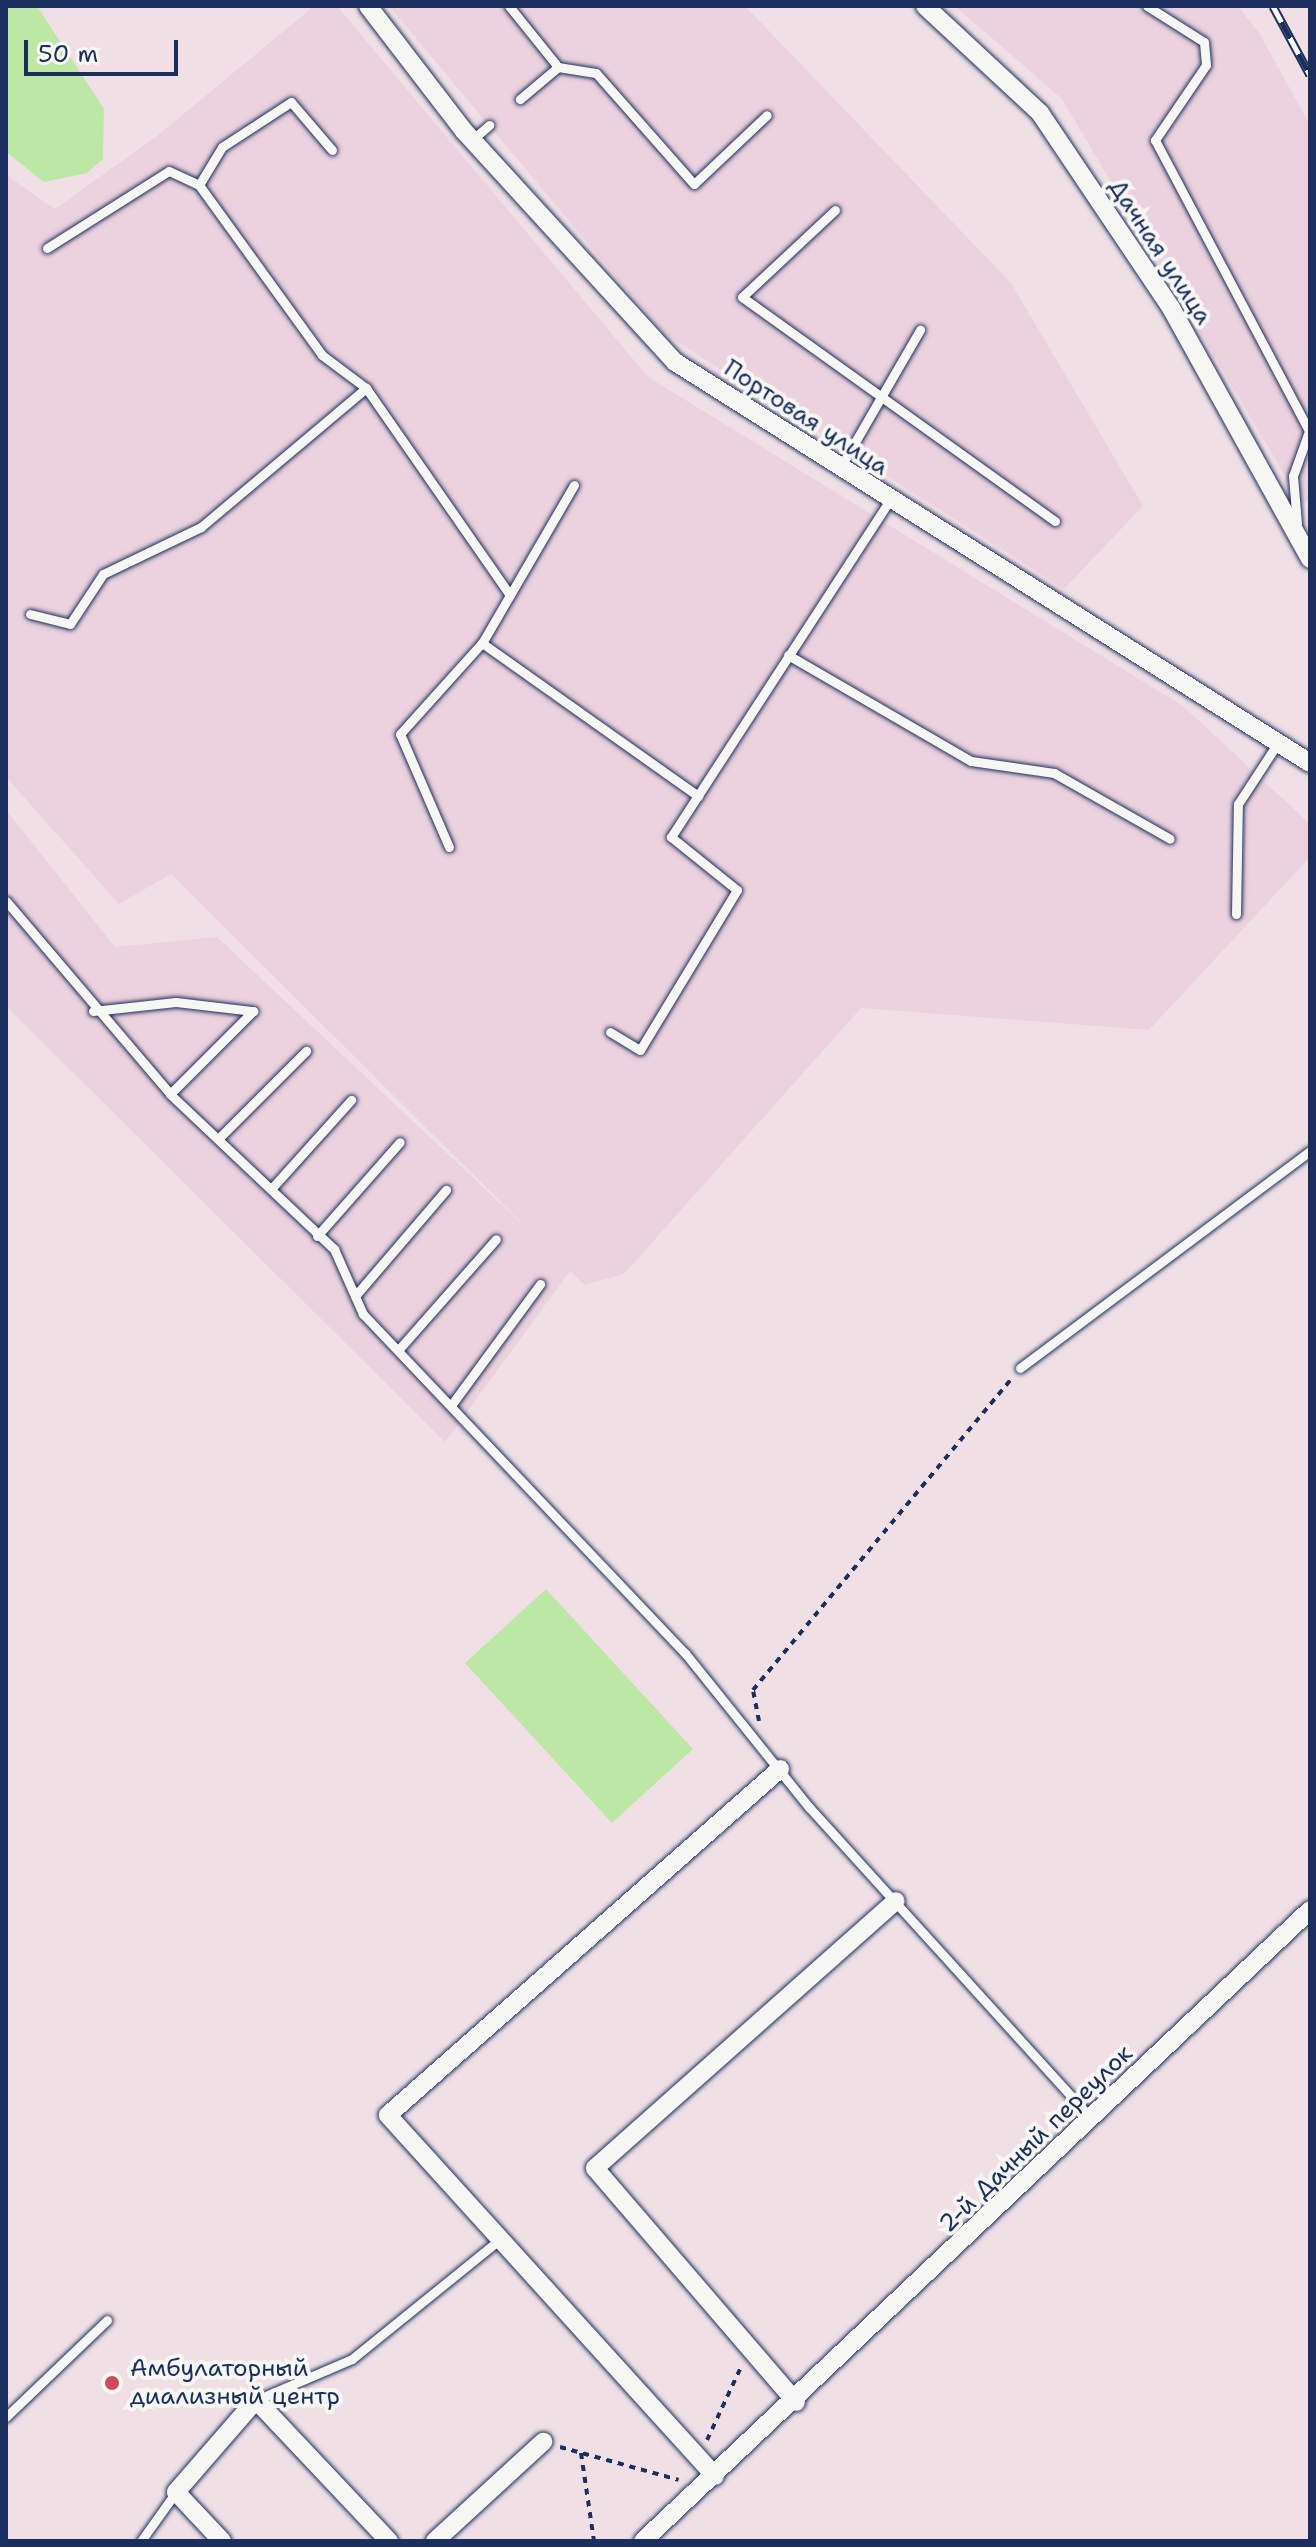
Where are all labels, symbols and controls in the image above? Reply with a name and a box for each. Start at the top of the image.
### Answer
scale bar [28,24,182,74]
text: 50 m [38,38,98,70]
street label: Дачная улица [1102,174,1218,330]
street label: Портовая улица [718,354,894,482]
street label: 2-й Дачный переулок [933,2039,1139,2239]
place label: Амбулаторный диализный центр [130,2355,340,2411]
marker: Амбулаторный диализный центр [101,2372,123,2394]

